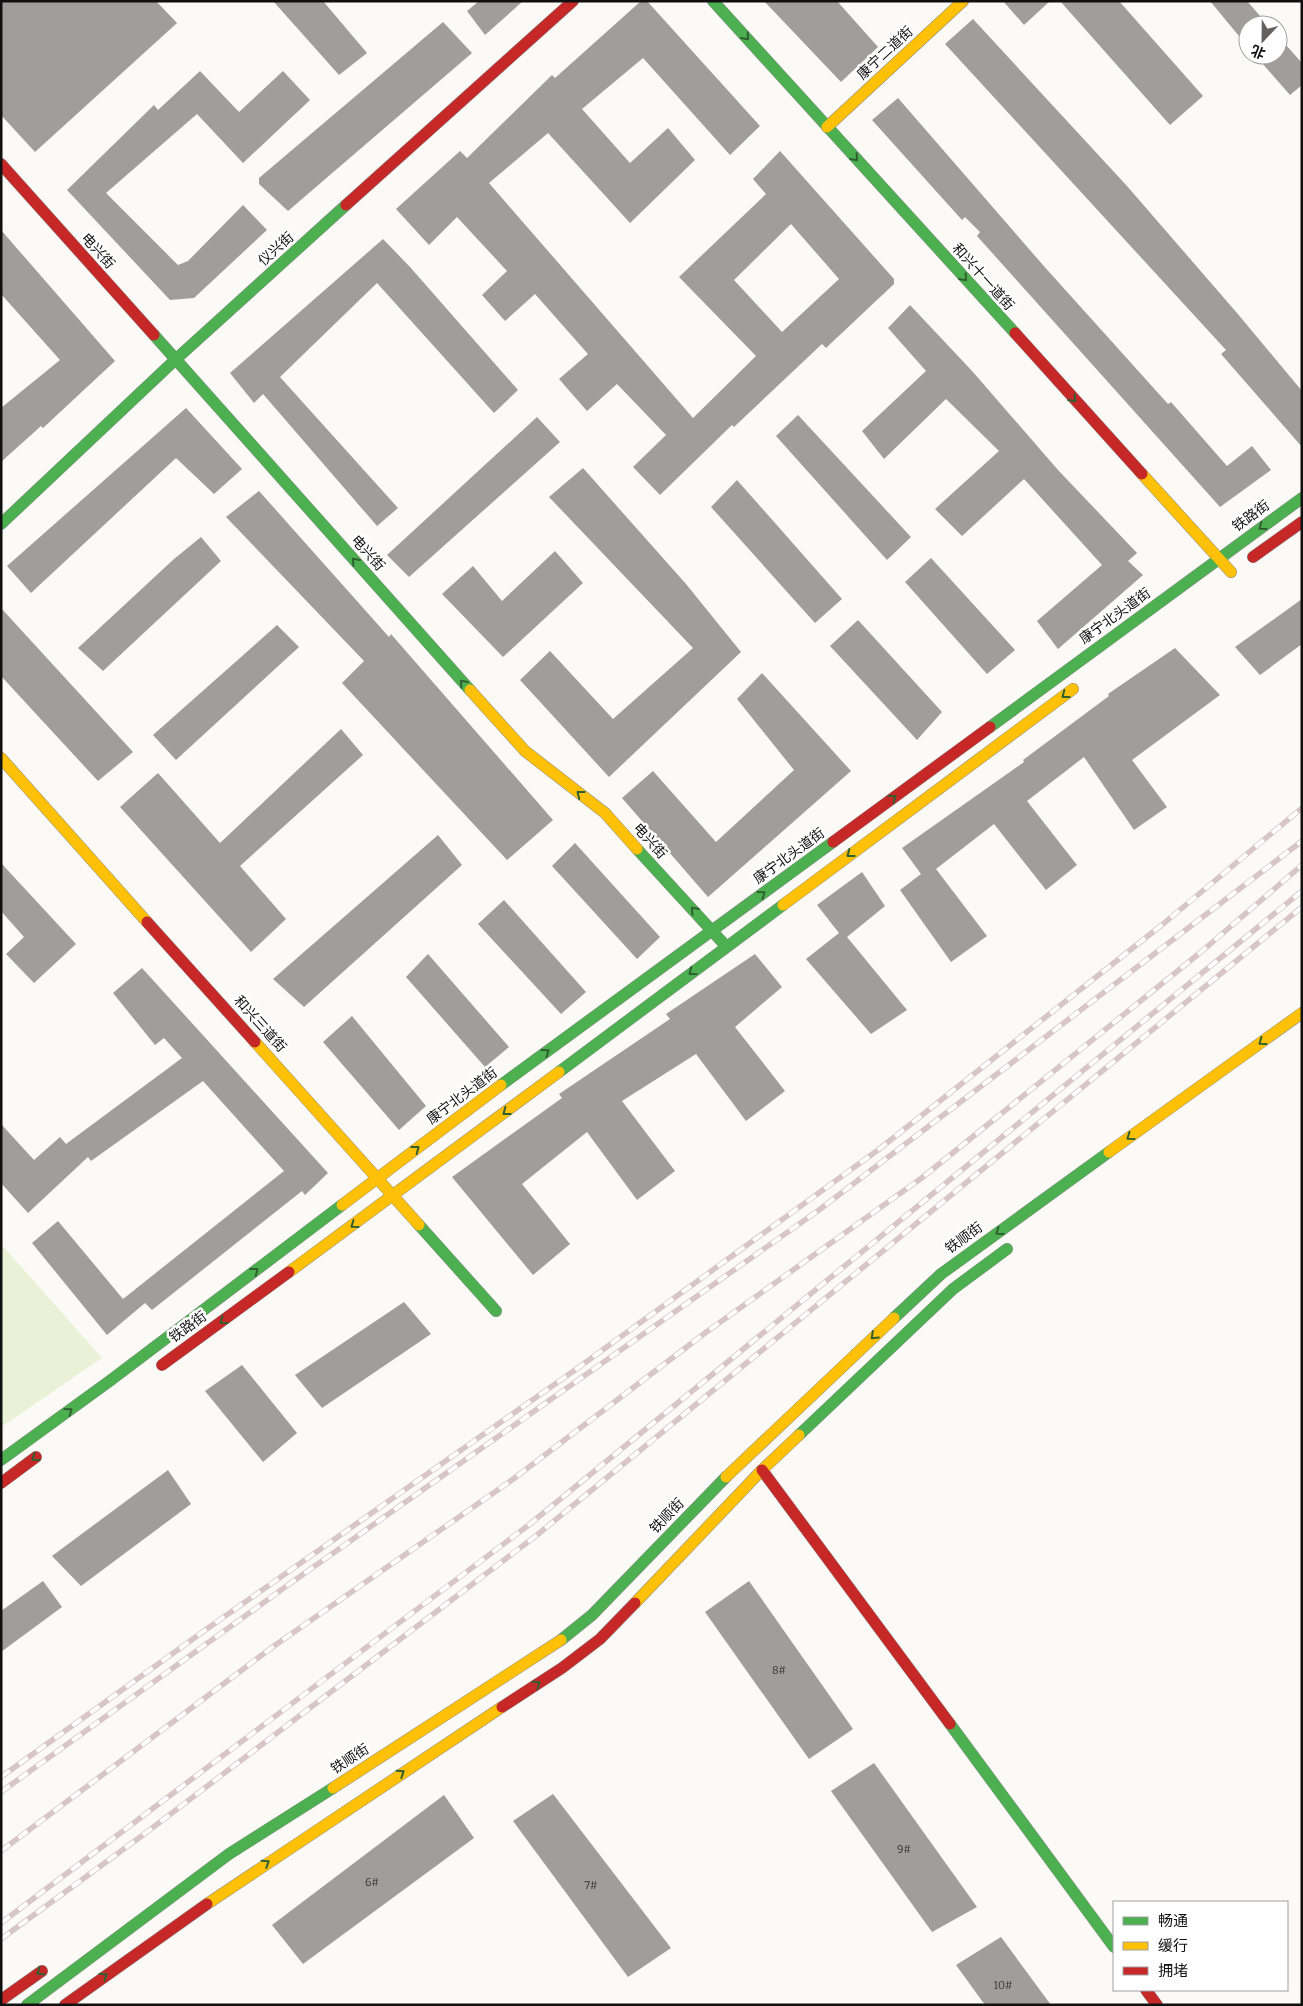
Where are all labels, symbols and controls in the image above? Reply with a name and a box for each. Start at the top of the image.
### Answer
north arrow [1238,15,1288,65]
street label: 康宁二道街 [854,23,916,83]
one-way arrow [740,32,749,41]
text: 北 [1249,41,1268,62]
one-way arrow [849,152,858,161]
street label: 仪兴街 [255,229,297,269]
street label: 电兴街 [78,230,118,272]
street label: 和兴十一道街 [949,240,1017,314]
one-way arrow [958,273,967,282]
one-way arrow [1067,393,1076,402]
street label: 铁路街 [1229,497,1273,535]
one-way arrow [1258,521,1268,530]
street label: 电兴街 [348,532,388,574]
one-way arrow [352,558,361,567]
street label: 康宁北头道街 [1076,584,1154,648]
one-way arrow [460,679,469,688]
one-way arrow [1061,689,1071,698]
one-way arrow [577,791,586,800]
one-way arrow [887,795,896,803]
street label: 电兴街 [630,820,670,862]
street label: 康宁北头道街 [750,824,828,888]
one-way arrow [847,849,856,857]
one-way arrow [756,891,765,899]
one-way arrow [690,907,699,916]
one-way arrow [689,967,698,975]
street label: 和兴三道街 [230,992,290,1056]
one-way arrow [1259,1036,1268,1044]
one-way arrow [541,1049,550,1058]
street label: 康宁北头道街 [423,1064,501,1128]
one-way arrow [503,1106,512,1114]
one-way arrow [1127,1131,1136,1140]
one-way arrow [410,1146,420,1155]
one-way arrow [350,1219,360,1228]
street label: 铁顺街 [942,1219,986,1257]
one-way arrow [995,1226,1005,1235]
one-way arrow [249,1269,258,1277]
street label: 铁路街 [166,1308,210,1346]
one-way arrow [219,1315,229,1324]
one-way arrow [871,1330,880,1339]
one-way arrow [63,1408,73,1417]
one-way arrow [31,1452,41,1461]
street label: 铁顺街 [646,1495,688,1537]
house number: 8# [772,1664,786,1677]
one-way arrow [531,1681,541,1690]
street label: 铁顺街 [328,1740,372,1778]
one-way arrow [396,1770,405,1780]
house number: 9# [897,1843,911,1856]
one-way arrow [260,1860,269,1869]
house number: 6# [365,1876,379,1889]
house number: 7# [585,1879,597,1892]
legend [1113,1901,1288,1991]
text: 畅通 [1158,1912,1188,1930]
text: 缓行 [1158,1937,1188,1955]
text: 拥堵 [1158,1962,1188,1980]
one-way arrow [36,1966,46,1975]
one-way arrow [98,1974,107,1982]
house number: 10# [994,1979,1012,1992]

